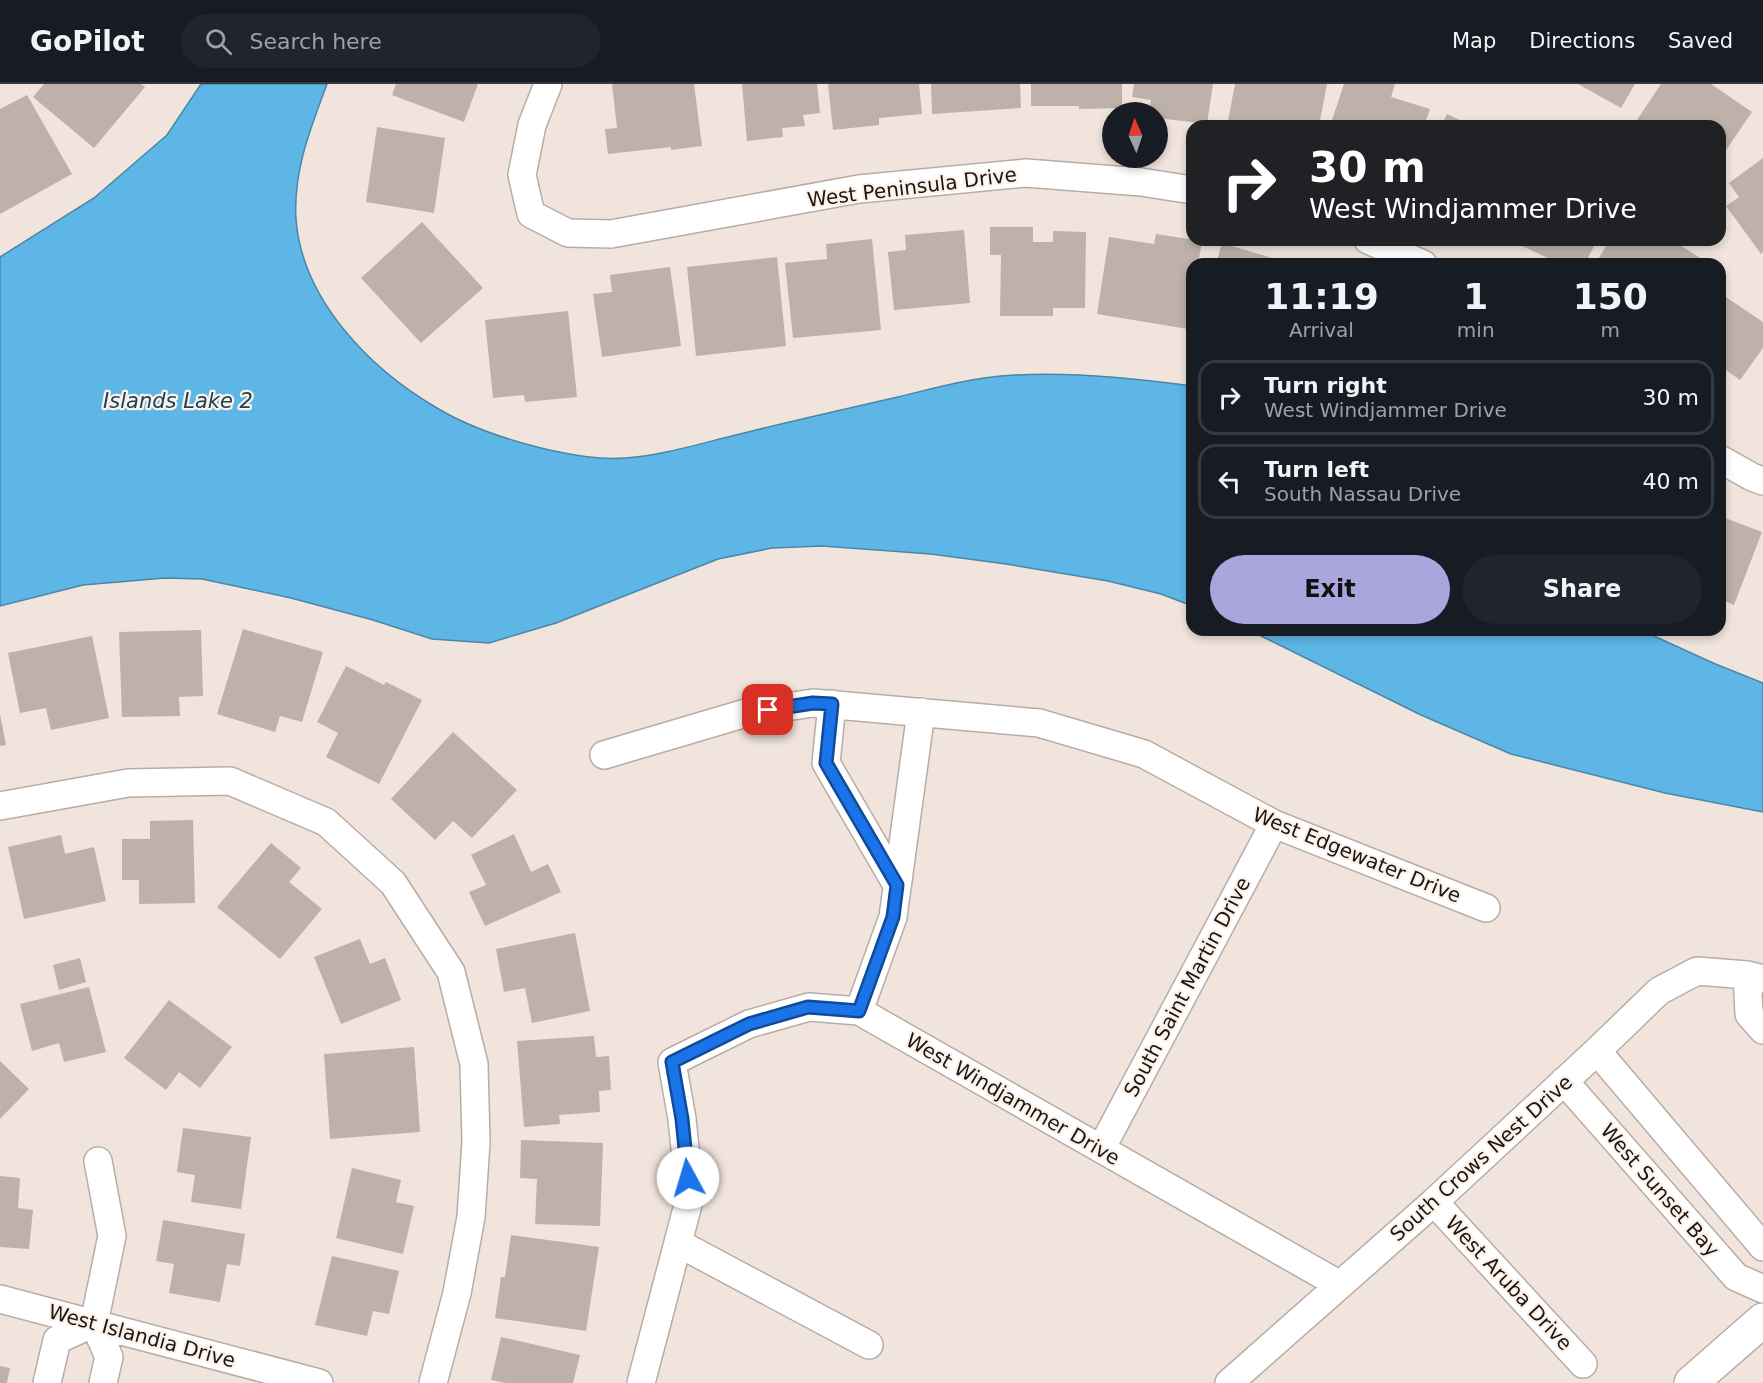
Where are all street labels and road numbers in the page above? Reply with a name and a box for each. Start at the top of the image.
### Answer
street label: West Peninsula Drive [806,162,1018,212]
street label: West Edgewater Drive [1249,802,1465,908]
street label: South Saint Martin Drive [1119,873,1255,1101]
street label: West Windjammer Drive [902,1028,1124,1170]
street label: South Crows Nest Drive [1385,1070,1577,1246]
street label: West Sunset Bay [1596,1119,1724,1262]
street label: West Aruba Drive [1441,1211,1577,1355]
street label: West Islandia Drive [46,1299,238,1373]

